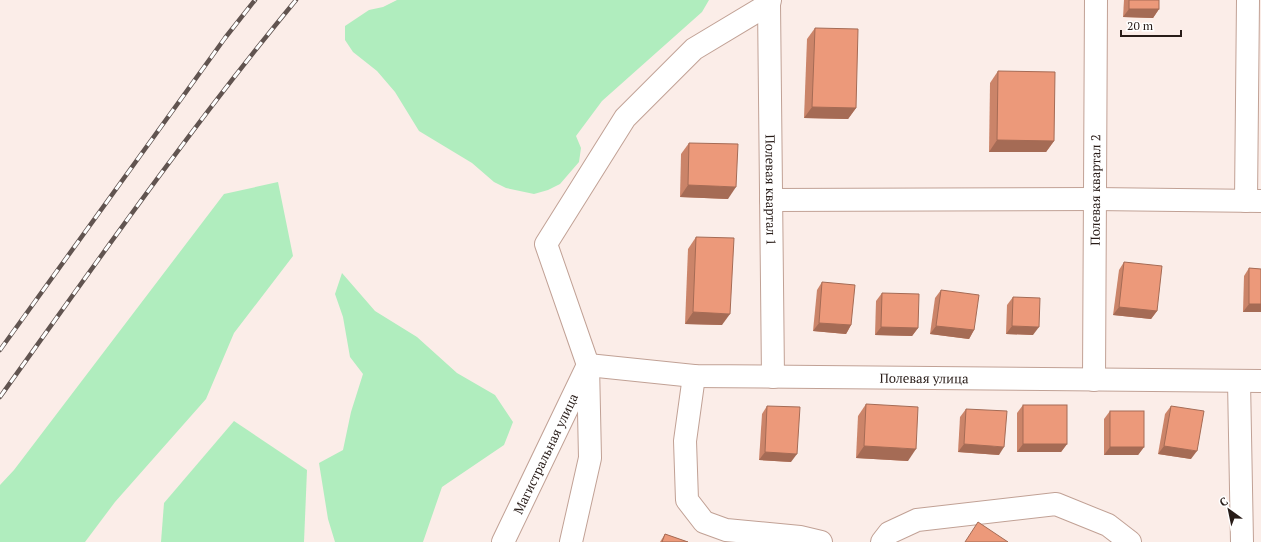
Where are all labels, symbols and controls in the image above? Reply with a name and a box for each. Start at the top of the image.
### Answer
scale bar [1121,12,1181,38]
text: 20 m [1127,18,1154,33]
street label: Полевая квартал 1 [761,134,781,246]
street label: Полевая квартал 2 [1086,134,1104,246]
street label: Полевая улица [879,369,969,387]
street label: Магистральная улица [509,390,582,517]
north arrow [1209,490,1249,530]
text: С [1217,494,1230,509]

